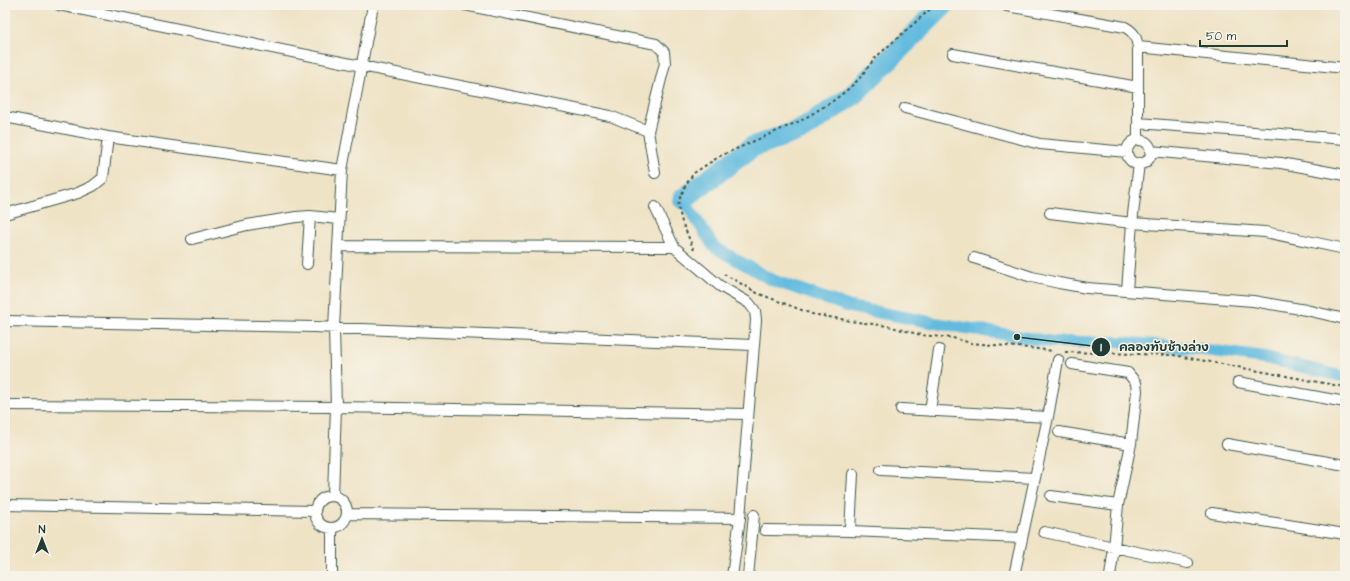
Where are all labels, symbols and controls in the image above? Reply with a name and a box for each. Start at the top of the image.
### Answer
scale bar [1200,22,1287,48]
text: 50 m [1206,28,1237,45]
callout: คลองทับช้างล่าง [1091,335,1217,359]
text: 1 [1100,339,1102,356]
text: คลองทับช้างล่าง [1119,339,1209,356]
north arrow [22,519,62,559]
text: N [39,522,46,537]

